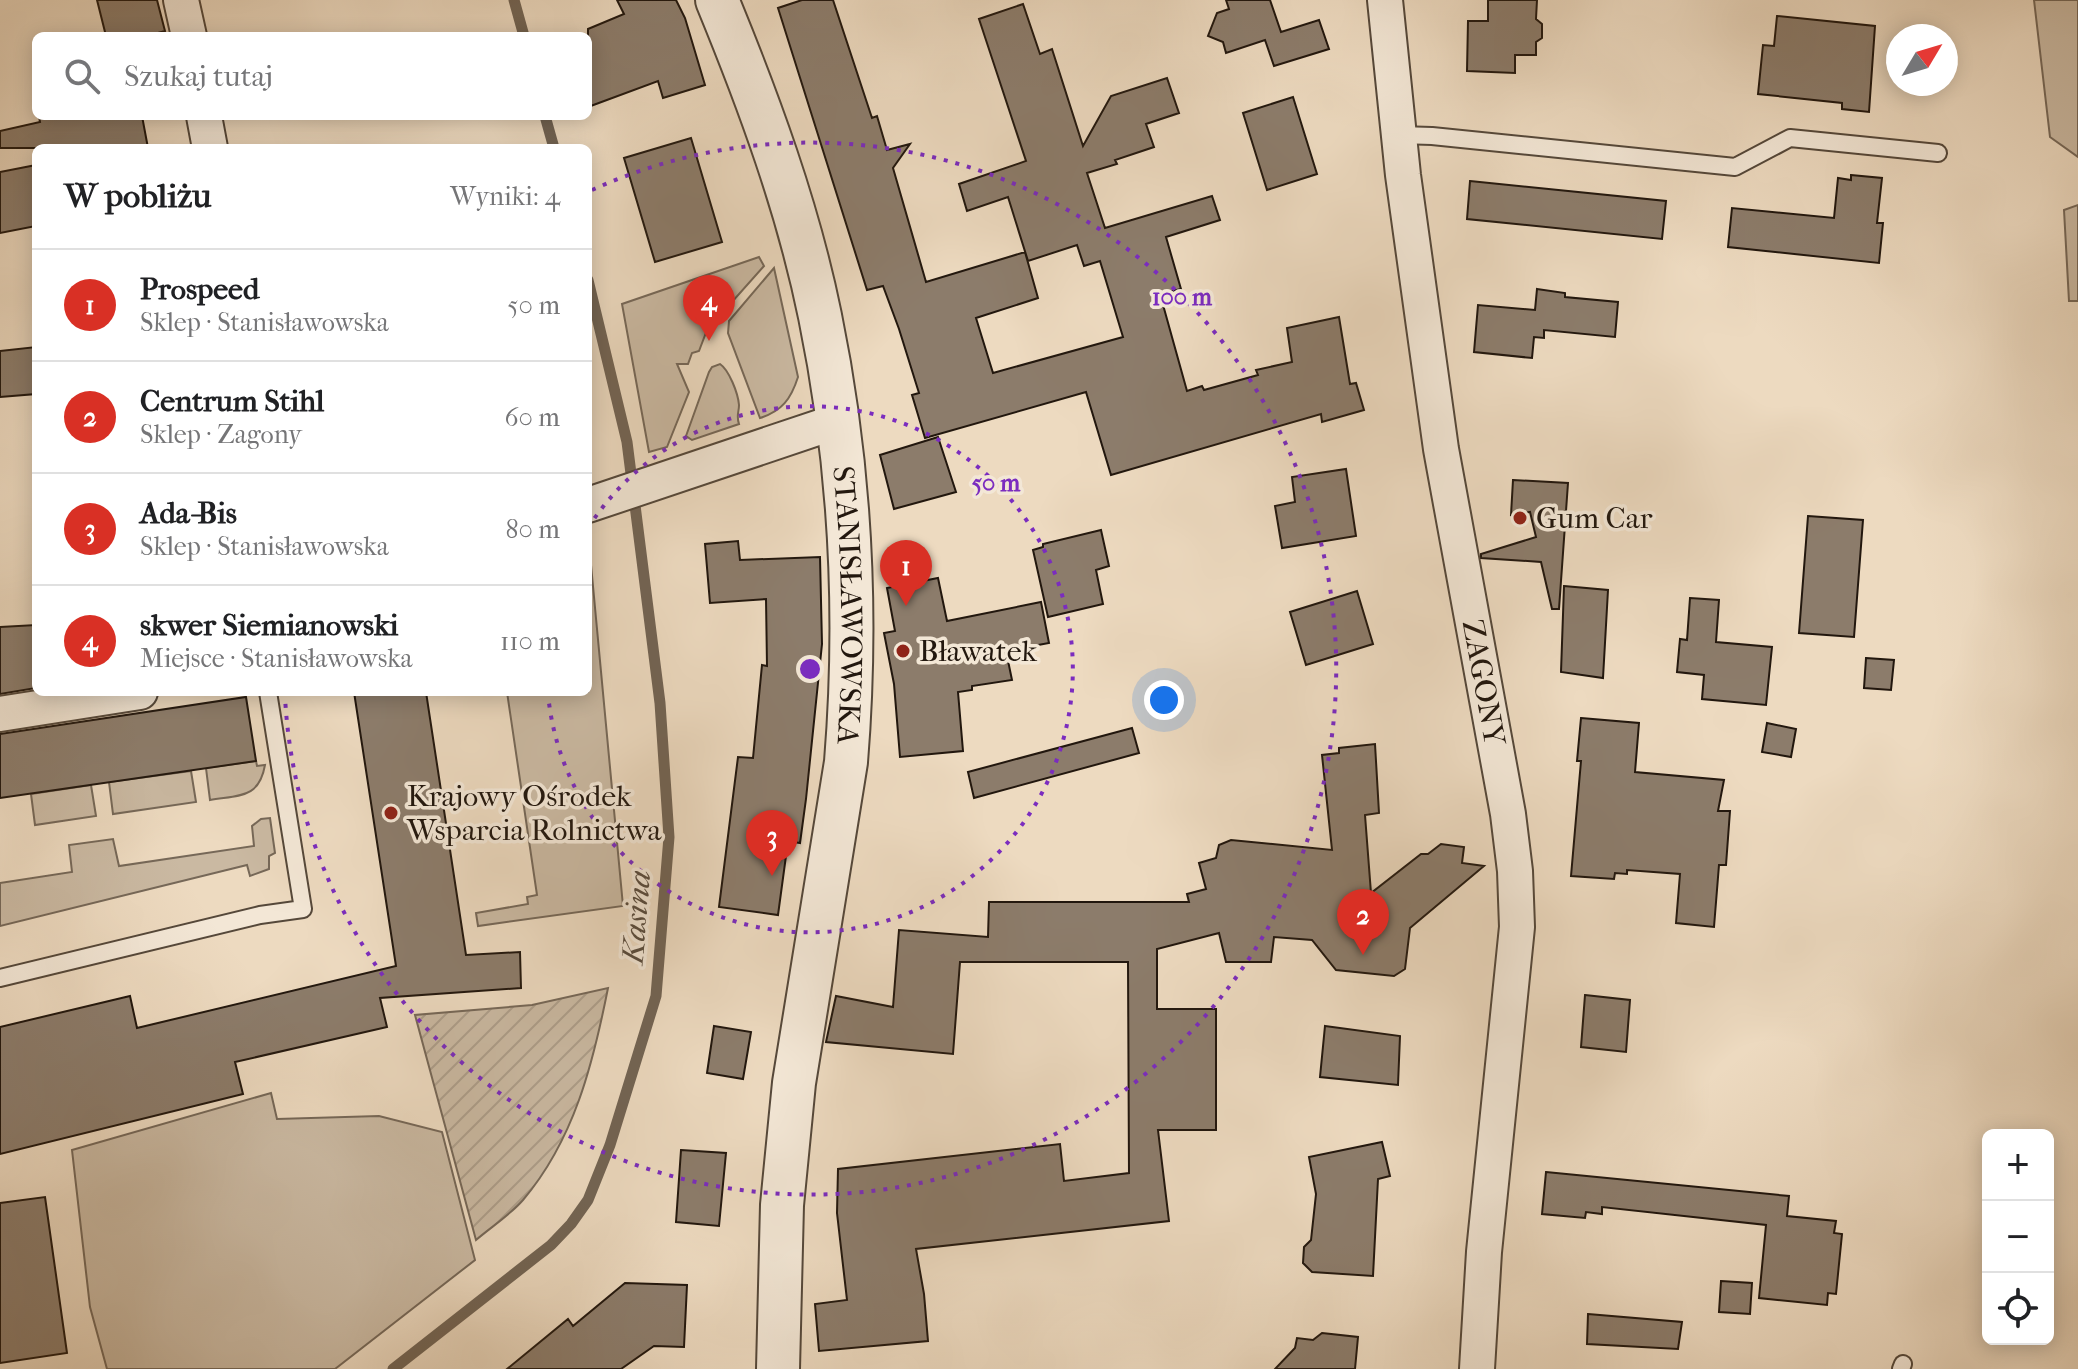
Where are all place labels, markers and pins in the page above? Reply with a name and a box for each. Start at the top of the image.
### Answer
pin: 4 [683,275,735,341]
place label: Gum Car [1536,501,1653,536]
marker: Gum Car [1511,509,1529,527]
pin: 1 [880,540,932,606]
place label: Bławatek [919,634,1037,669]
marker: Bławatek [894,642,912,660]
centre of rings [796,655,824,683]
place label: Krajowy Ośrodek Wsparcia Rolnictwa [406,779,662,848]
marker: Krajowy Ośrodek Wsparcia Rolnictwa [382,804,400,822]
pin: 3 [746,810,798,876]
pin: 2 [1337,889,1389,955]

